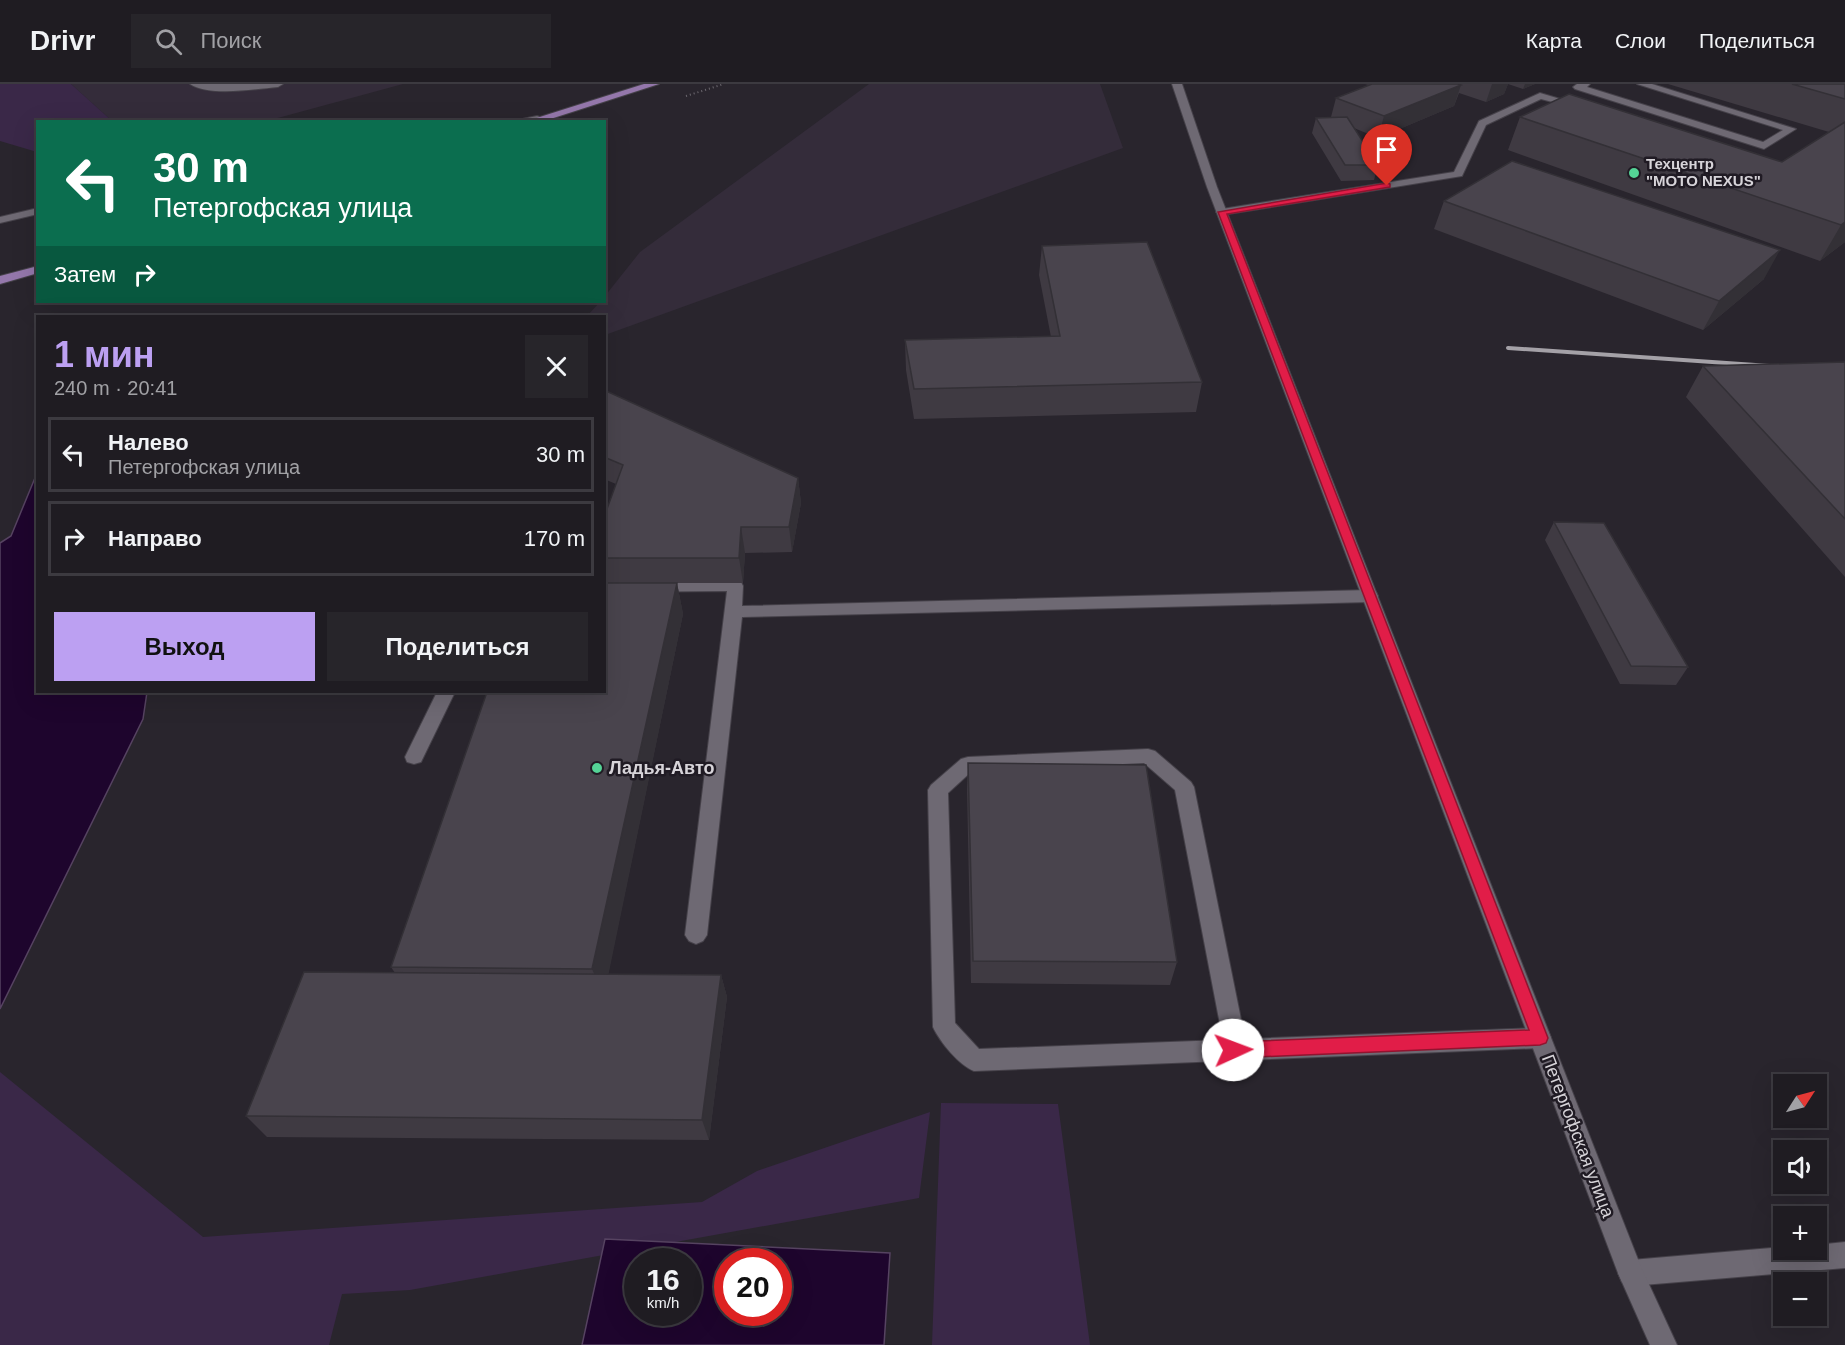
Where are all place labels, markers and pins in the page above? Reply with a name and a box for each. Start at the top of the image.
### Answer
pin [1361,124,1412,186]
place label: Техцентр "MOTO NEXUS" [1646,155,1761,189]
marker: Техцентр "MOTO NEXUS" [1627,166,1641,180]
place label: Ладья-Авто [609,758,714,778]
marker: Ладья-Авто [590,761,604,775]

